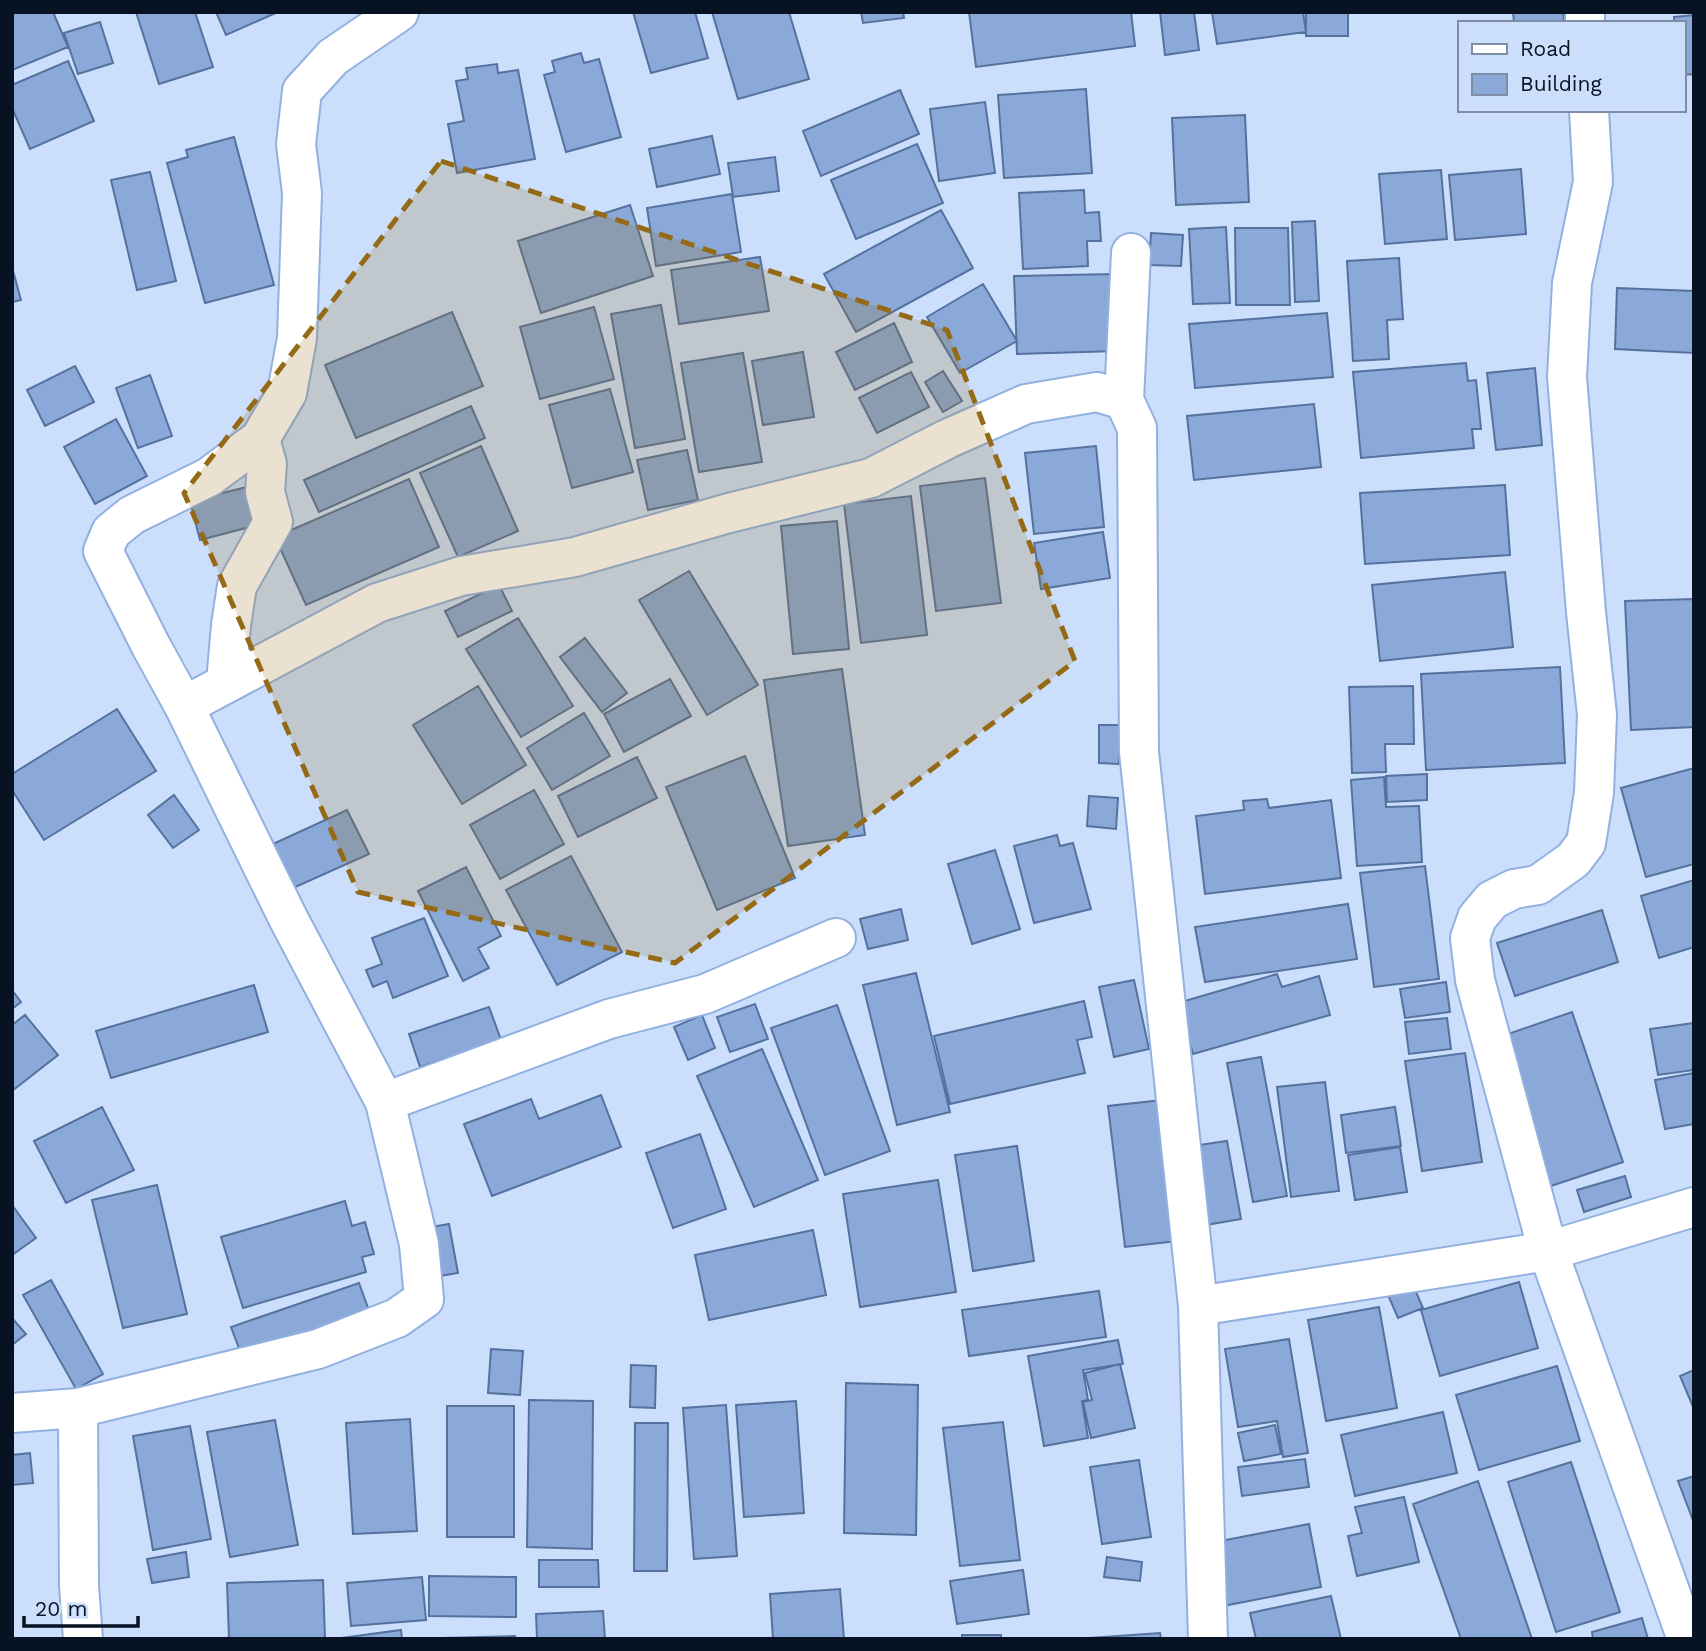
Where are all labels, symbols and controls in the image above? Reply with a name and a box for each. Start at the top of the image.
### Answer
legend [1458,21,1685,112]
text: Road [1520,36,1571,61]
text: Building [1520,71,1602,96]
scale bar [24,1584,138,1628]
text: 20 m [35,1596,87,1621]

